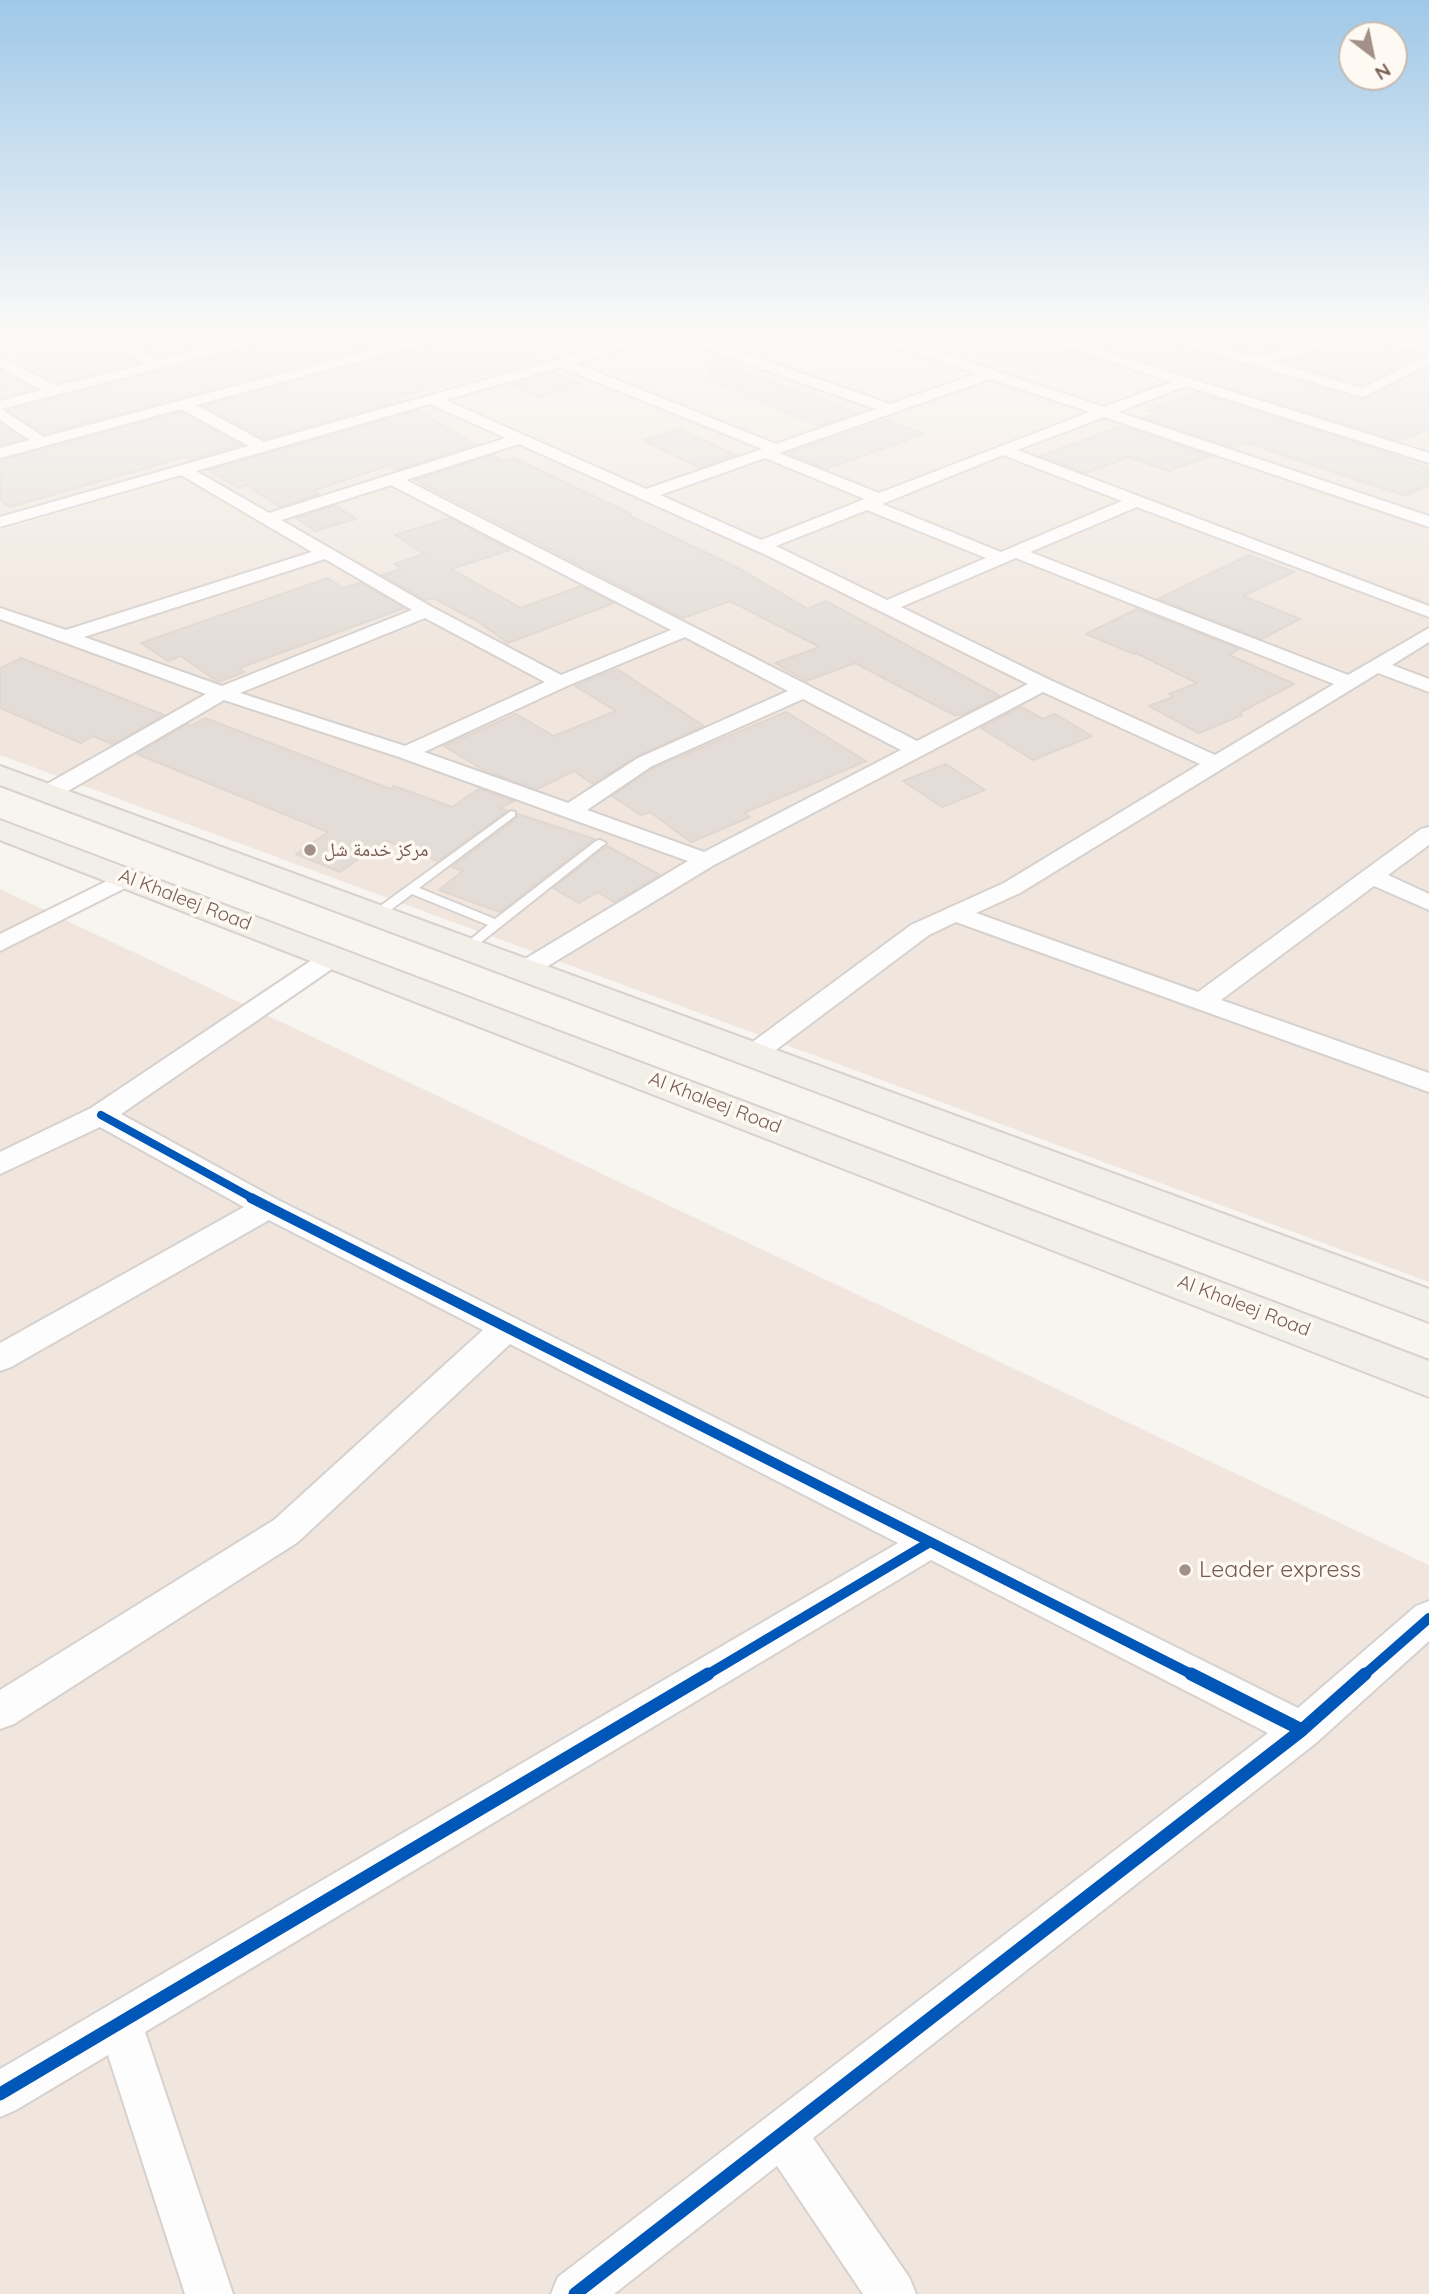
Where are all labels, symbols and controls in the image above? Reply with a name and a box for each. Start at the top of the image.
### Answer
north arrow [1338,21,1408,91]
text: N [1371,58,1395,86]
place label: مركز خدمة شل [324,839,428,861]
marker: مركز خدمة شل [302,842,318,858]
street label: Al Khaleej Road [116,864,254,936]
street label: Al Khaleej Road [646,1067,784,1139]
street label: Al Khaleej Road [1175,1270,1313,1342]
place label: Leader express [1199,1556,1361,1584]
marker: Leader express [1177,1562,1193,1578]

